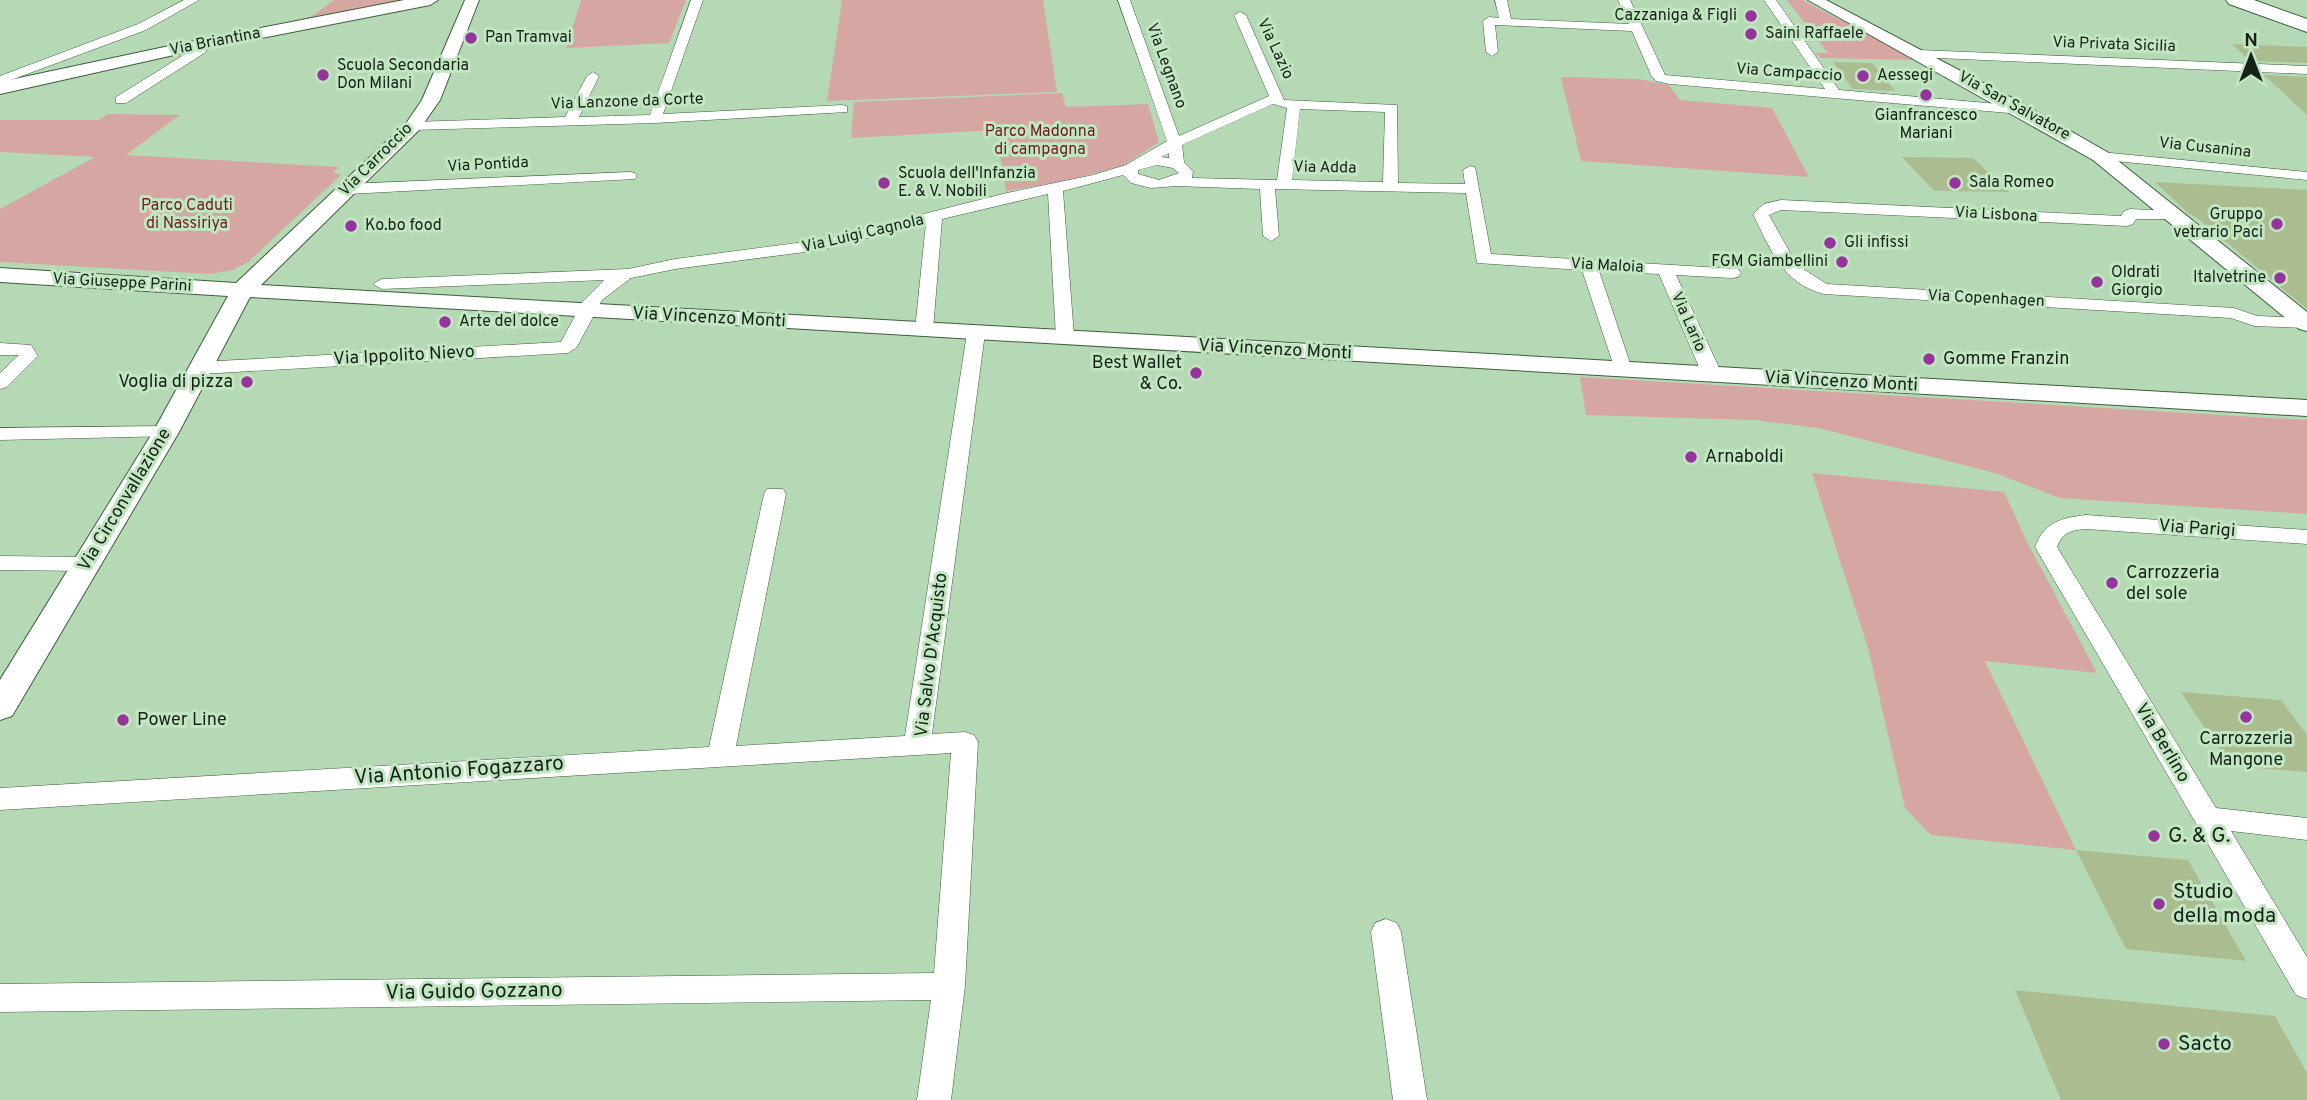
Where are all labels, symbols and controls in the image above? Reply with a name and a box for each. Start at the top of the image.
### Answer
place label: Cazzaniga & Figli [1614,6,1737,26]
marker: Cazzaniga & Figli [1743,8,1759,24]
street label: Via Lazio [1252,15,1298,83]
street label: Via Legnano [1141,21,1191,112]
north arrow [2216,21,2286,91]
street label: Via Briantina [168,23,262,61]
place label: Saini Raffaele [1765,24,1864,44]
marker: Saini Raffaele [1743,26,1759,42]
place label: Pan Tramvai [485,28,572,48]
text: N [2244,29,2258,53]
marker: Pan Tramvai [463,30,479,46]
street label: Via Privata Sicilia [2052,33,2176,57]
place label: Scuola Secondaria Don Milani [337,56,469,94]
street label: Via Campaccio [1735,59,1843,87]
place label: Aessegi [1877,66,1933,86]
marker: Scuola Secondaria Don Milani [315,67,331,83]
street label: Via San Salvatore [1954,67,2074,145]
marker: Aessegi [1855,68,1871,84]
marker: Gianfrancesco Mariani [1918,87,1934,103]
street label: Via Lanzone da Corte [550,89,704,115]
place label: Gianfrancesco Mariani [1875,106,1977,144]
street label: Via Carroccio [335,119,417,201]
park label: Parco Madonna di campagna [985,122,1095,160]
street label: Via Cusanina [2158,133,2252,163]
street label: Via Pontida [447,153,529,177]
street label: Via Adda [1293,157,1357,179]
place label: Scuola dell'Infanzia E. & V. Nobili [898,164,1036,202]
place label: Sala Romeo [1969,173,2054,193]
marker: Scuola dell'Infanzia E. & V. Nobili [876,175,892,191]
marker: Sala Romeo [1947,175,1963,191]
park label: Parco Caduti di Nassiriya [141,196,233,234]
street label: Via Lisbona [1954,203,2038,227]
place label: Gruppo vetrario Paci [2173,205,2263,243]
street label: Via Luigi Cagnola [800,210,926,258]
place label: Ko.bo food [365,216,442,236]
marker: Gruppo vetrario Paci [2269,216,2285,232]
marker: Ko.bo food [343,218,359,234]
place label: Gli infissi [1844,233,1909,253]
marker: Gli infissi [1822,235,1838,251]
place label: FGM Giambellini [1711,252,1828,272]
street label: Via Maloia [1570,254,1644,278]
marker: FGM Giambellini [1834,254,1850,270]
place label: Oldrati Giorgio [2111,263,2163,301]
place label: Italvetrine [2193,268,2266,288]
street label: Via Giuseppe Parini [52,269,192,297]
marker: Italvetrine [2272,270,2288,286]
marker: Oldrati Giorgio [2089,274,2105,290]
street label: Via Copenhagen [1927,286,2045,312]
street label: Via Lario [1666,289,1710,355]
street label: Via Vincenzo Monti [632,302,786,334]
place label: Arte del dolce [459,312,559,332]
marker: Arte del dolce [437,314,453,330]
street label: Via Vincenzo Monti [1198,334,1352,366]
street label: Via Ippolito Nievo [333,341,475,371]
place label: Gomme Franzin [1943,348,2069,371]
marker: Gomme Franzin [1921,351,1937,367]
place label: Best Wallet & Co. [1092,352,1182,396]
marker: Best Wallet & Co. [1188,365,1204,381]
street label: Via Vincenzo Monti [1764,366,1918,398]
place label: Voglia di pizza [118,371,233,394]
marker: Voglia di pizza [239,374,255,390]
street label: Via Circonvallazione [73,424,177,576]
place label: Arnaboldi [1705,446,1784,469]
marker: Arnaboldi [1683,449,1699,465]
street label: Via Parigi [2158,515,2236,543]
place label: Carrozzeria del sole [2126,562,2220,606]
street label: Via Salvo D'Acquisto [911,571,953,739]
marker: Carrozzeria del sole [2104,575,2120,591]
street label: Via Berlino [2129,699,2195,787]
place label: Power Line [137,709,227,732]
marker: Carrozzeria Mangone [2238,709,2254,725]
marker: Power Line [115,712,131,728]
place label: Carrozzeria Mangone [2199,728,2293,772]
street label: Via Antonio Fogazzaro [353,750,565,792]
place label: G. & G. [2168,823,2230,850]
marker: G. & G. [2146,828,2162,844]
place label: Studio della moda [2173,879,2276,930]
marker: Studio della moda [2151,896,2167,912]
street label: Via Guido Gozzano [385,977,563,1007]
place label: Sacto [2178,1031,2232,1058]
marker: Sacto [2156,1036,2172,1052]

